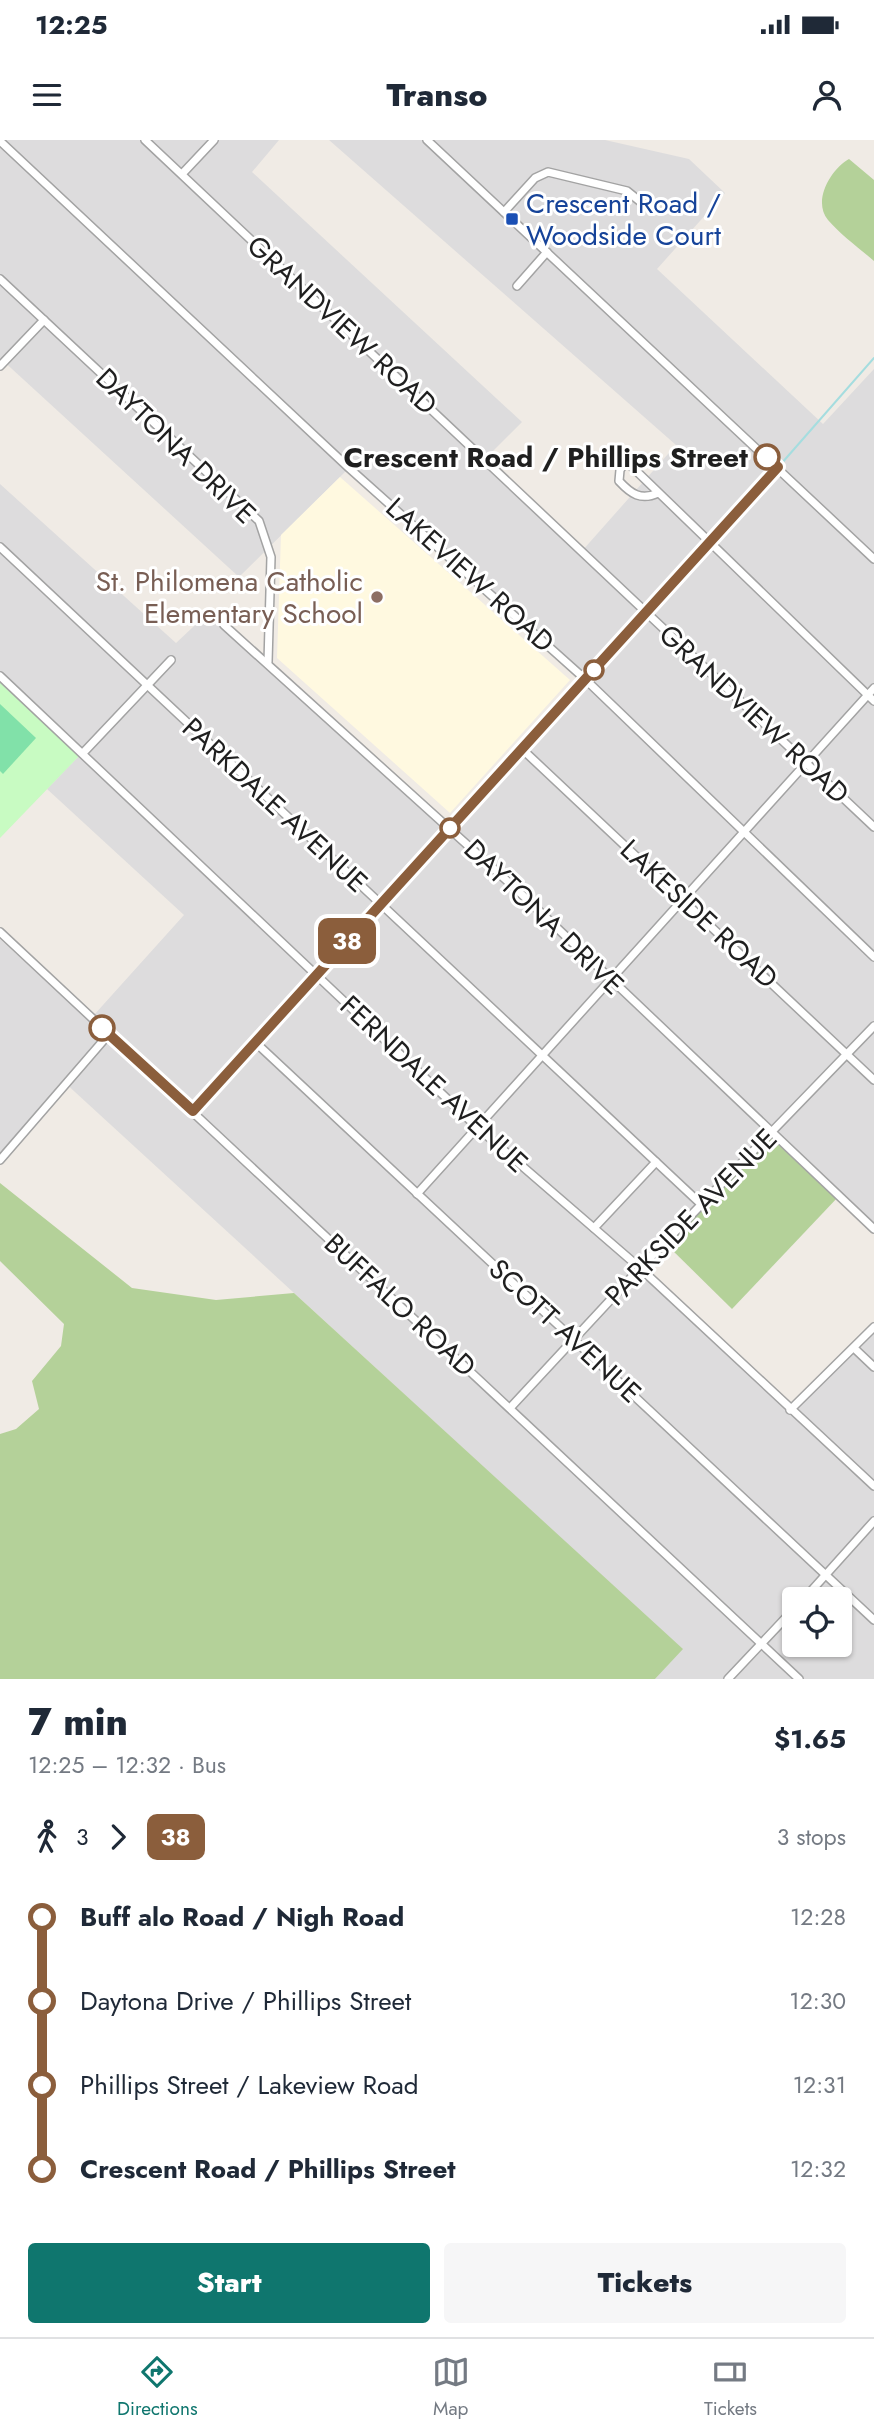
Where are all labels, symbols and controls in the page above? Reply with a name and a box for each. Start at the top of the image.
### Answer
text: 12:25 [35,6,108,44]
text: Transo [386,72,488,118]
icon: menu [28,76,66,114]
icon: person [808,76,846,114]
place label: Crescent Road / Woodside Court [526,183,721,256]
marker: Crescent Road / Woodside Court [504,211,520,227]
street label: GRANDVIEW ROAD [238,226,446,424]
street label: DAYTONA DRIVE [87,359,265,533]
place label: Crescent Road / Phillips Street [343,437,748,478]
marker: Crescent Road / Phillips Street [754,444,780,470]
street label: LAKEVIEW ROAD [377,488,563,662]
place label: St. Philomena Catholic Elementary School [96,561,363,634]
marker: St. Philomena Catholic Elementary School [369,589,385,605]
street label: GRANDVIEW ROAD [650,615,858,813]
unlabelled marker [584,660,604,680]
street label: PARKDALE AVENUE [173,708,377,902]
unlabelled marker [440,818,460,838]
street label: DAYTONA DRIVE [455,830,633,1004]
street label: LAKESIDE ROAD [611,830,787,998]
line badge: 38 [316,918,378,964]
text: 38 [332,923,362,958]
street label: FERNDALE AVENUE [331,986,537,1182]
unlabelled marker [89,1015,115,1041]
street label: PARKSIDE AVENUE [595,1119,787,1315]
street label: BUFFALO ROAD [315,1224,485,1386]
street label: SCOTT AVENUE [480,1249,650,1413]
map controls [782,1587,852,1657]
button: locate [782,1587,852,1657]
text: 7 min [28,1694,128,1749]
text: $1.65 [774,1720,846,1758]
text: 12:25 – 12:32 · Bus [28,1748,226,1782]
icon: walk [28,1818,66,1856]
icon: forward [99,1818,137,1856]
text: 38 [161,1819,191,1854]
text: 3 [76,1820,89,1854]
text: 3 stops [777,1820,846,1854]
text: Buff alo Road / Nigh Road [80,1898,404,1936]
text: 12:28 [790,1900,846,1934]
text: Daytona Drive / Phillips Street [80,1982,411,2020]
text: 12:30 [789,1984,846,2018]
text: Phillips Street / Lakeview Road [80,2066,419,2104]
text: 12:31 [793,2068,846,2102]
text: Crescent Road / Phillips Street [80,2150,456,2188]
text: 12:32 [790,2152,846,2186]
button: Start [28,2243,430,2323]
button: Tickets [444,2243,846,2323]
tab: Directions [117,2353,198,2422]
tab: Map [432,2353,470,2422]
tab: Tickets [704,2353,757,2422]

